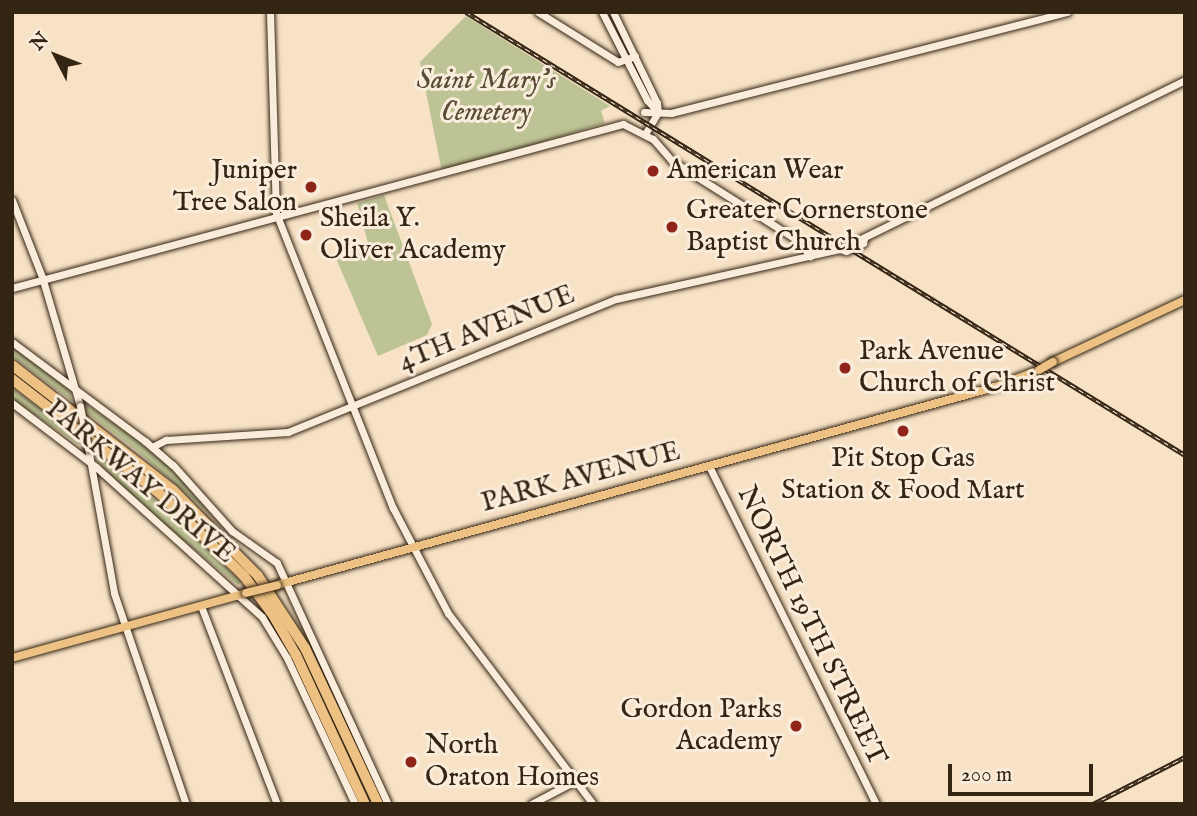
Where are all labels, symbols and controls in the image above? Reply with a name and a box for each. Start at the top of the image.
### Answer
north arrow [21,21,91,91]
text: N [26,28,55,56]
park label: Saint Mary's Cemetery [416,64,556,130]
place label: Juniper Tree Salon [173,154,297,220]
place label: American Wear [667,154,844,188]
marker: American Wear [645,163,661,179]
marker: Juniper Tree Salon [303,179,319,195]
place label: Greater Cornerstone Baptist Church [686,194,928,260]
place label: Sheila Y. Oliver Academy [320,202,506,268]
marker: Greater Cornerstone Baptist Church [664,219,680,235]
marker: Sheila Y. Oliver Academy [298,227,314,243]
street label: 4TH AVENUE [394,278,580,380]
place label: Park Avenue Church of Christ [859,335,1055,401]
marker: Park Avenue Church of Christ [837,360,853,376]
street label: PARKWAY DRIVE [38,393,242,571]
marker: Pit Stop Gas Station & Food Mart [895,423,911,439]
street label: PARK AVENUE [478,435,684,521]
place label: Pit Stop Gas Station & Food Mart [781,442,1025,508]
street label: NORTH 19TH STREET [729,481,893,771]
place label: Gordon Parks Academy [620,693,782,759]
marker: Gordon Parks Academy [788,718,804,734]
place label: North Oraton Homes [425,729,599,795]
scale bar [952,750,1097,794]
marker: North Oraton Homes [403,754,419,770]
text: 200 m [961,762,1012,789]

